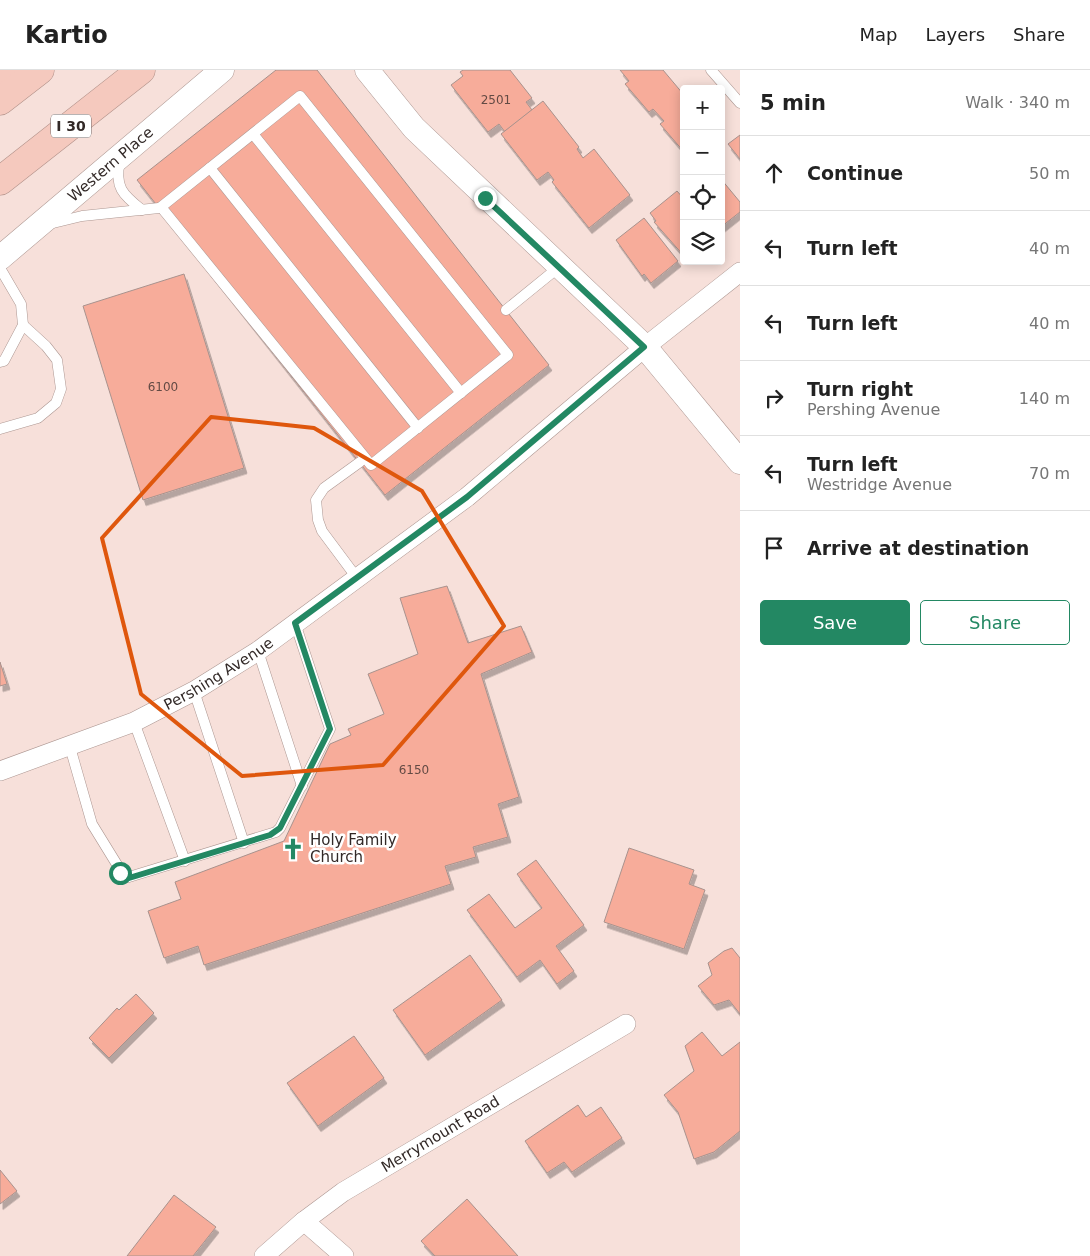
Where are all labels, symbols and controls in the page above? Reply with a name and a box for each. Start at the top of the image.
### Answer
text: Kartio [25,21,108,49]
text: Map [859,24,897,45]
text: Layers [925,24,985,45]
text: Share [1013,24,1065,45]
map controls [680,85,725,265]
button: + [680,85,725,130]
text: 5 min [760,91,826,115]
house number: 2501 [481,93,511,107]
text: Walk · 340 m [965,93,1070,112]
road number: I 30 [51,114,91,138]
street label: Western Place [64,123,157,205]
button: − [680,130,725,175]
icon: ahead [760,159,788,187]
text: Continue [807,162,903,184]
text: 50 m [1029,164,1070,183]
button: locate [680,175,725,220]
route end [474,187,497,210]
button: layers [680,220,725,265]
icon: left [760,234,788,262]
text: Turn left [807,237,898,259]
text: 40 m [1029,239,1070,258]
icon: left [760,309,788,337]
text: Turn left [807,312,898,334]
text: 40 m [1029,314,1070,333]
text: Turn right [807,378,913,400]
house number: 6100 [148,380,178,394]
icon: right [760,384,788,412]
text: 140 m [1019,389,1070,408]
text: Pershing Avenue [807,400,940,419]
text: Turn left [807,453,898,475]
icon: left [760,459,788,487]
text: 70 m [1029,464,1070,483]
text: Westridge Avenue [807,475,952,494]
icon: arrive [760,534,788,562]
text: Arrive at destination [807,537,1029,559]
button: Save [760,600,910,645]
button: Share [920,600,1070,645]
street label: Pershing Avenue [161,634,277,714]
house number: 6150 [399,763,429,777]
place label: Holy Family Church [310,831,397,866]
church icon: Holy Family Church [280,836,306,862]
route start [109,862,132,885]
street label: Merrymount Road [378,1092,503,1176]

